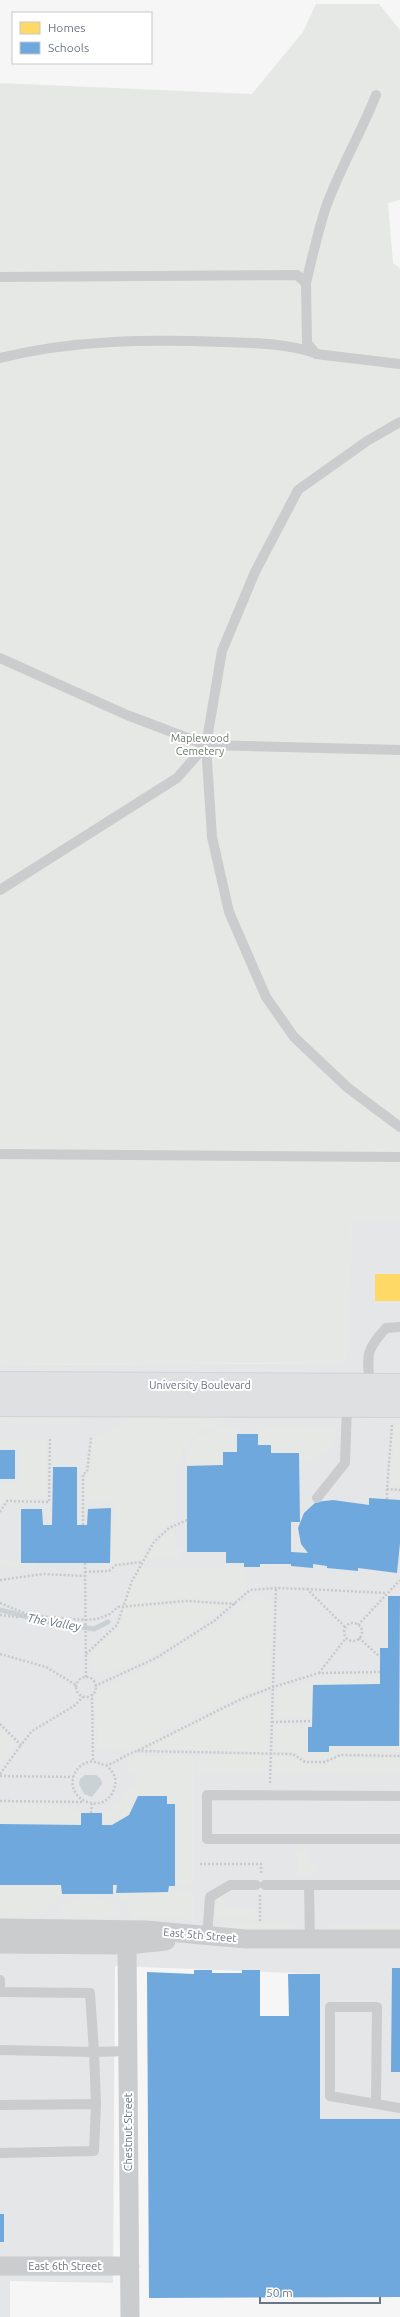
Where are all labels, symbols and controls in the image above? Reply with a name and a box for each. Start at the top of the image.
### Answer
legend [12,12,152,64]
text: Homes [48,21,86,34]
text: Schools [48,41,89,54]
park label: Maplewood Cemetery [171,732,229,757]
street label: University Boulevard [149,1379,251,1391]
water label: The Valley [26,1611,82,1633]
street label: East 5th Street [163,1926,238,1944]
street label: Chestnut Street [122,2092,134,2171]
street label: East 6th Street [28,2260,102,2272]
scale bar [260,2279,380,2305]
text: 50 m [266,2286,293,2299]

